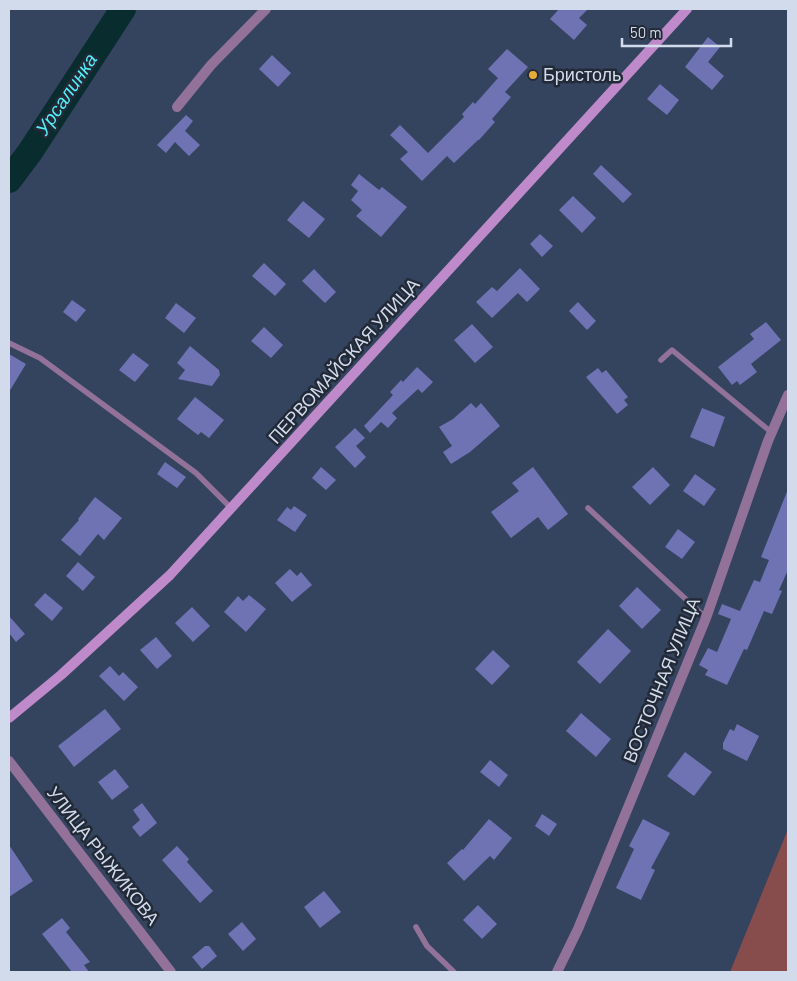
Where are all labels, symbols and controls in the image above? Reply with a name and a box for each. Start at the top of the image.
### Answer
scale bar [622,15,731,47]
text: 50 m [630,23,662,41]
water label: Урсалинка [29,48,101,140]
place label: Бристоль [543,63,621,85]
marker: Бристоль [527,69,539,81]
street label: ПЕРВОМАЙСКАЯ УЛИЦА [263,273,423,448]
street label: ВОСТОЧНАЯ УЛИЦА [618,594,704,765]
street label: УЛИЦА РЫЖИКОВА [43,782,165,929]

